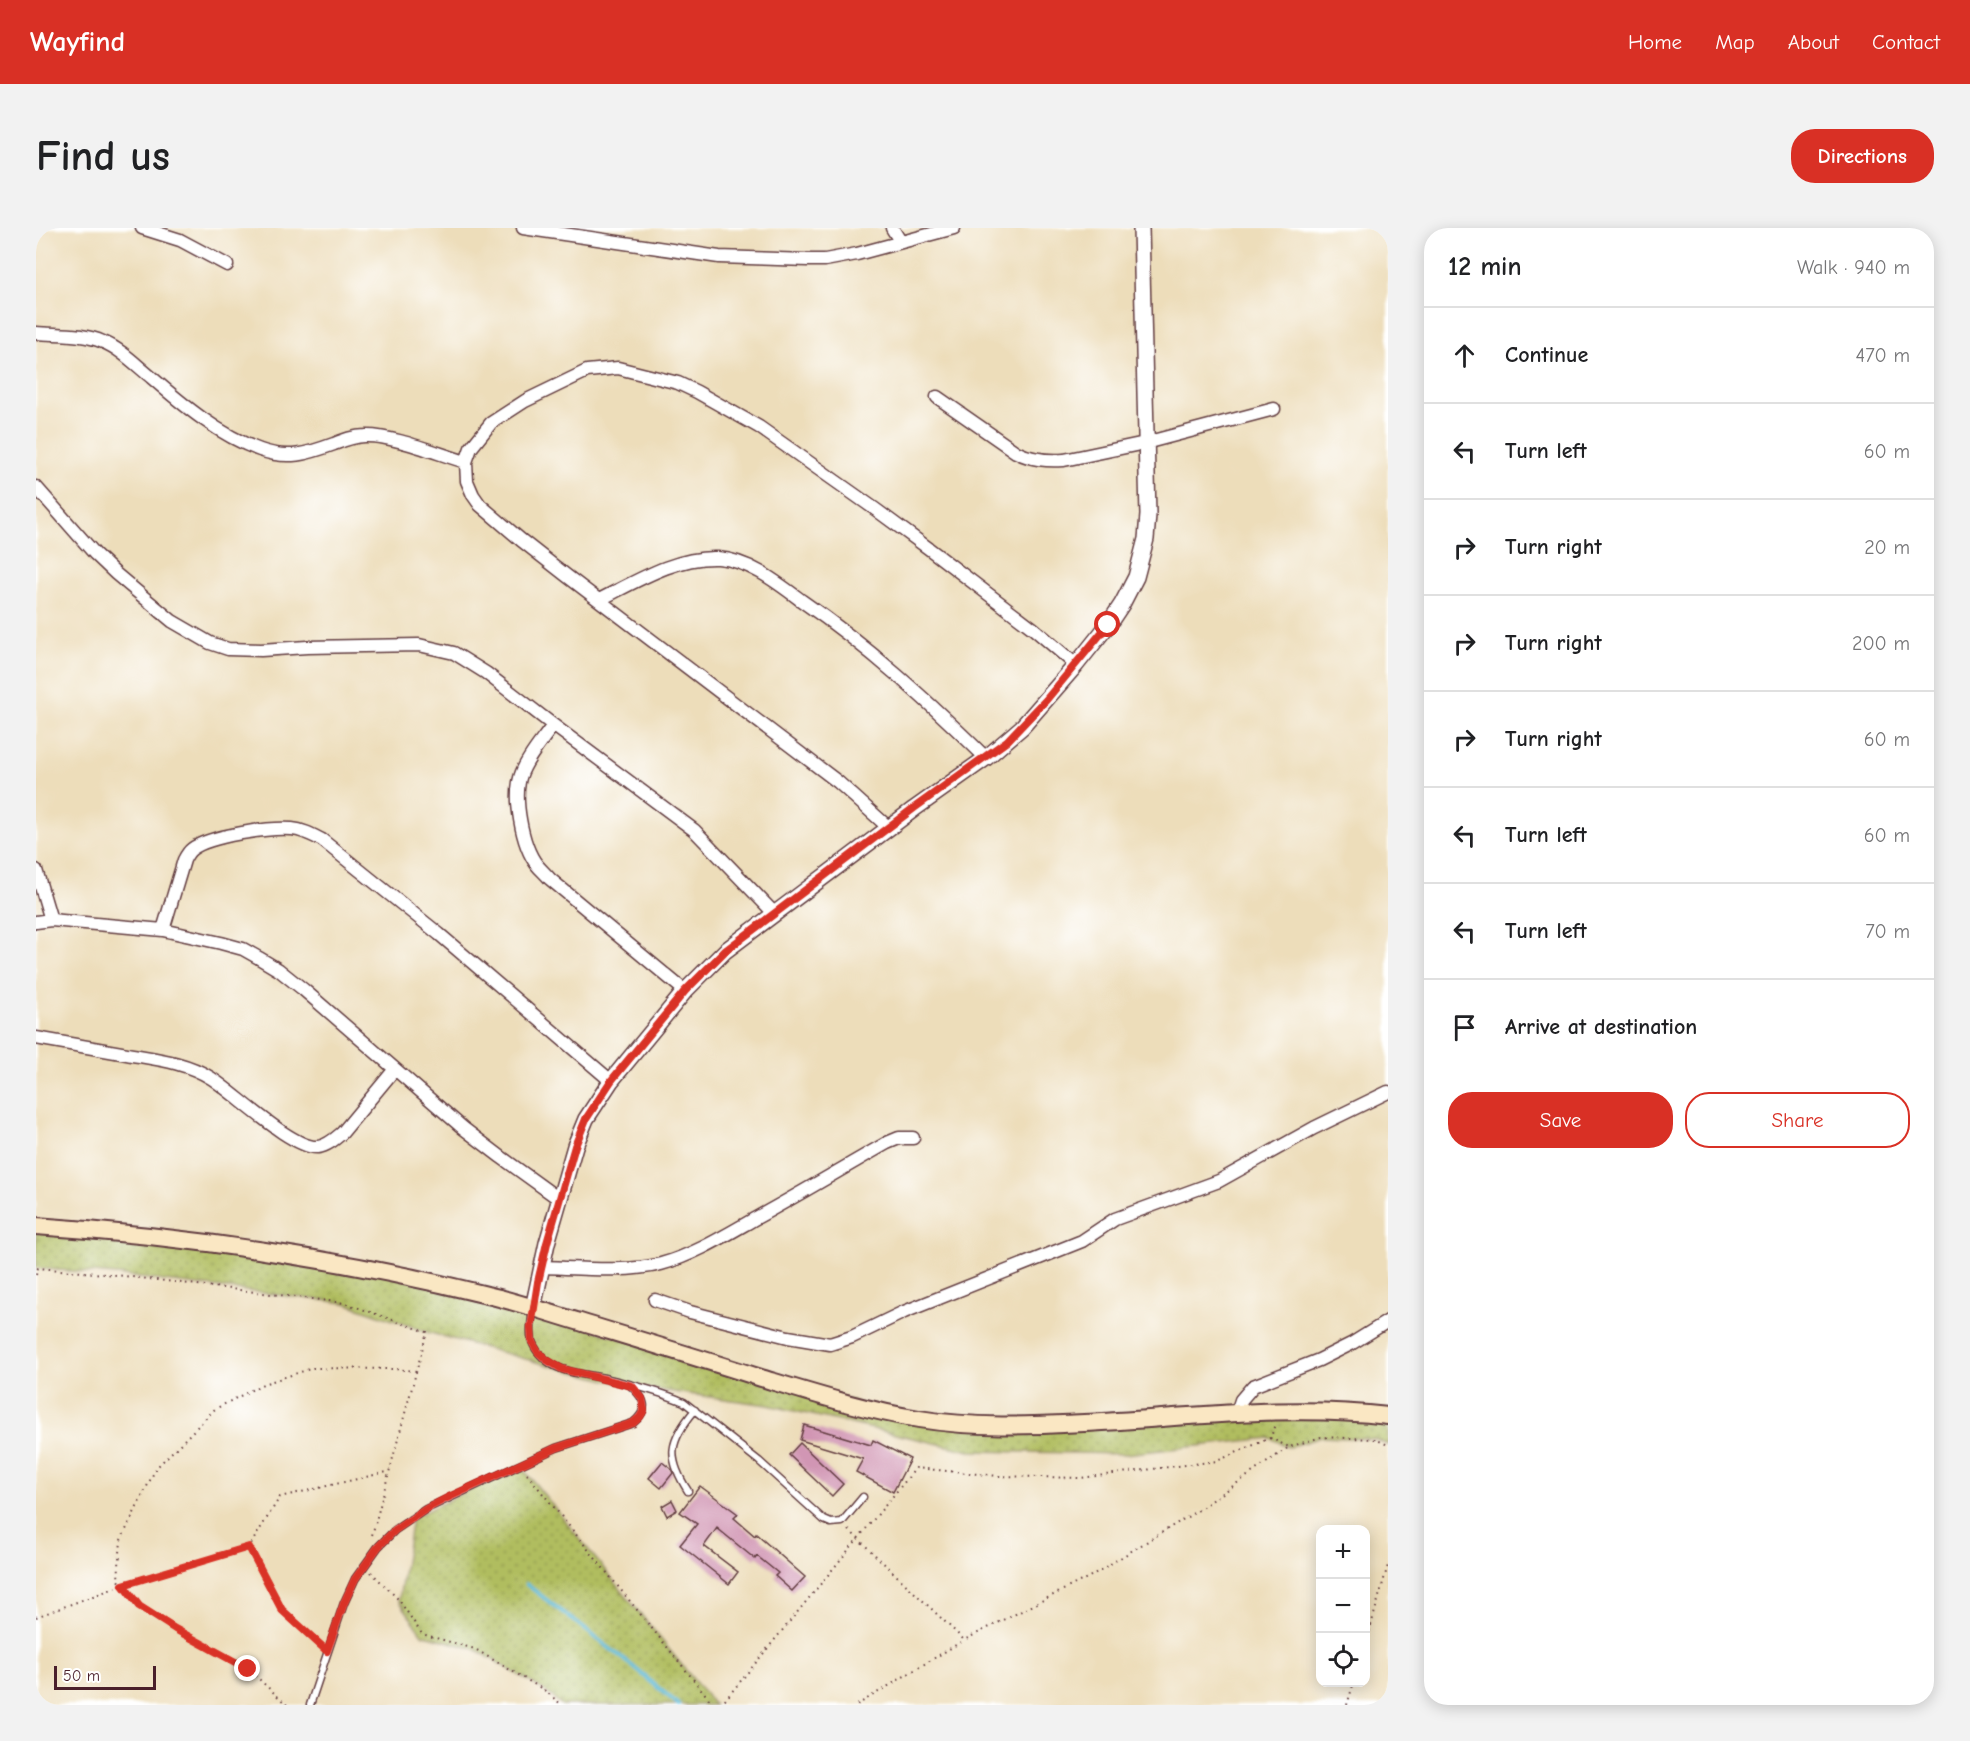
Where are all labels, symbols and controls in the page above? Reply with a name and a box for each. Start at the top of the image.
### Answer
text: Wayfind [30,26,125,58]
text: Home [1628,30,1682,54]
text: Map [1715,30,1755,54]
text: About [1788,30,1839,54]
text: Contact [1872,30,1940,54]
button: Directions [1791,129,1934,183]
text: Find us [36,132,170,181]
text: 12 min [1448,252,1522,282]
text: Walk · 940 m [1797,256,1910,279]
icon: ahead [1448,339,1481,372]
text: Continue [1505,342,1588,368]
text: 470 m [1855,344,1910,367]
icon: left [1448,435,1481,468]
text: Turn left [1505,438,1587,464]
text: 60 m [1864,440,1910,463]
icon: right [1448,531,1481,564]
text: Turn right [1505,534,1602,560]
text: 20 m [1864,536,1910,559]
route start [1094,611,1120,637]
icon: right [1448,627,1481,660]
text: Turn right [1505,630,1602,656]
text: 200 m [1852,632,1910,655]
icon: right [1448,723,1481,756]
text: Turn right [1505,726,1602,752]
text: 60 m [1864,728,1910,751]
icon: left [1448,819,1481,852]
text: Turn left [1505,822,1587,848]
text: 60 m [1864,824,1910,847]
icon: left [1448,915,1481,948]
text: Turn left [1505,918,1587,944]
text: 70 m [1865,920,1910,943]
icon: arrive [1448,1011,1481,1044]
text: Arrive at destination [1505,1014,1697,1040]
button: Save [1448,1092,1673,1148]
button: Share [1685,1092,1910,1148]
map controls [1316,1525,1370,1687]
button: + [1316,1525,1370,1579]
button: − [1316,1579,1370,1633]
button: locate [1316,1633,1370,1687]
route end [234,1655,260,1681]
scale bar [54,1663,156,1690]
text: 50 m [63,1667,100,1685]

